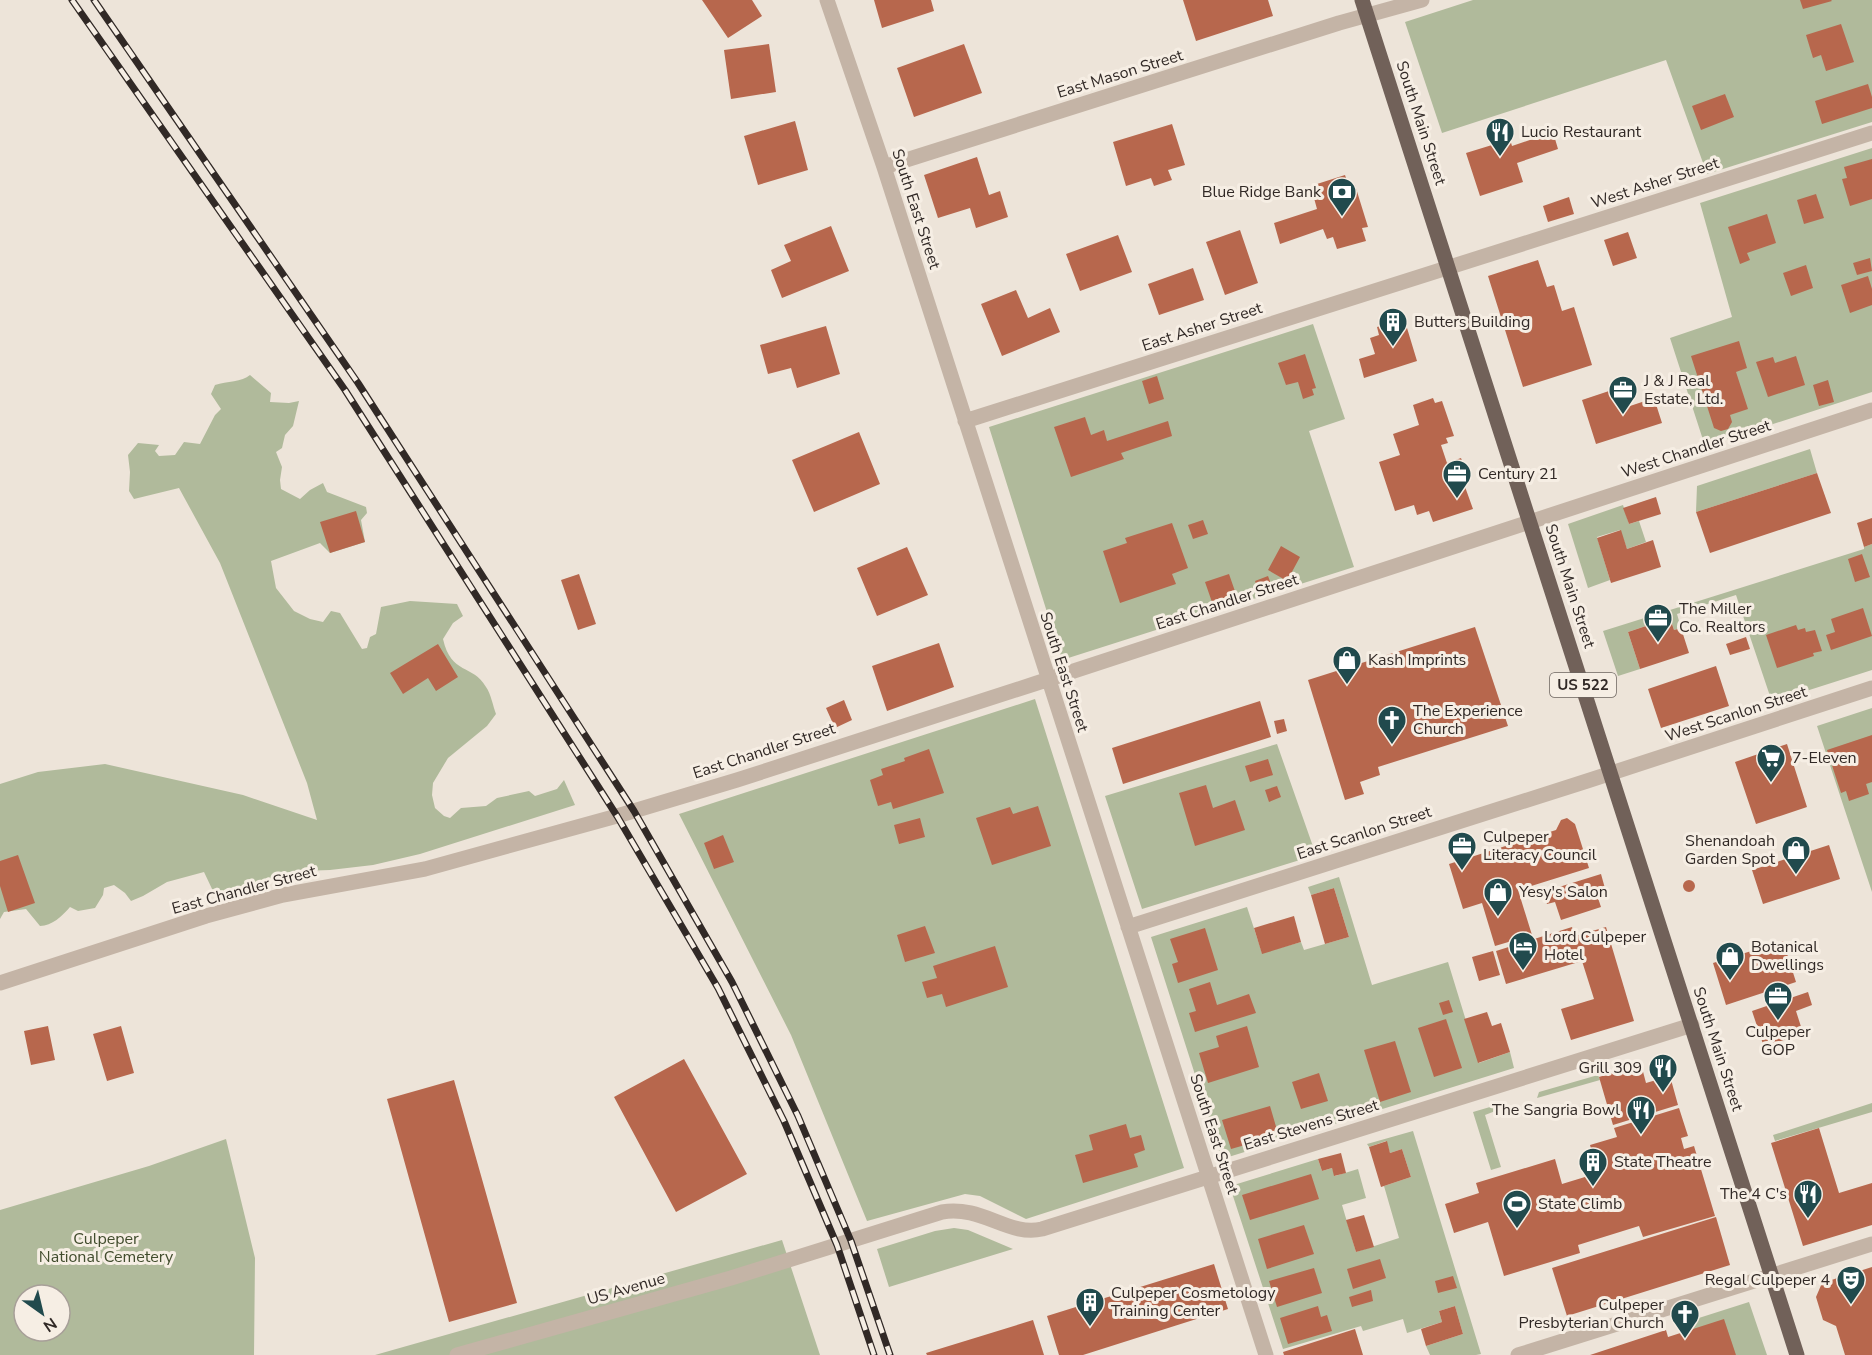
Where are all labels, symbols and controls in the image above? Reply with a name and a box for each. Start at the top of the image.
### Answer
street label: East Mason Street [1054,44,1186,104]
street label: South Main Street [1391,58,1452,188]
restaurant icon: Lucio Restaurant [1484,116,1516,158]
place label: Lucio Restaurant [1521,121,1642,143]
street label: South East Street [886,146,946,272]
street label: West Asher Street [1588,152,1722,214]
bank icon: Blue Ridge Bank [1326,176,1358,218]
place label: Blue Ridge Bank [1202,181,1322,203]
street label: East Asher Street [1139,297,1265,357]
building icon: Butters Building [1377,306,1409,348]
place label: Butters Building [1414,311,1530,333]
place label: J & J Real Estate, Ltd. [1643,370,1723,410]
office icon: J & J Real Estate, Ltd. [1607,374,1639,416]
street label: West Chandler Street [1618,414,1774,484]
office icon: Century 21 [1441,458,1473,500]
place label: Century 21 [1478,463,1558,485]
street label: South Main Street [1540,521,1601,651]
street label: East Chandler Street [1153,568,1301,635]
place label: The Miller Co. Realtors [1679,598,1765,638]
office icon: The Miller Co. Realtors [1642,602,1674,644]
street label: South East Street [1034,609,1094,735]
shop icon: Kash Imprints [1331,644,1363,686]
place label: Kash Imprints [1368,649,1466,671]
road number: US 522 [1550,673,1616,697]
street label: West Scanlon Street [1662,681,1810,747]
place label: The Experience Church [1413,700,1523,740]
church icon: The Experience Church [1376,704,1408,746]
street label: East Chandler Street [690,717,838,784]
supermarket icon: 7-Eleven [1755,742,1787,784]
place label: 7-Eleven [1792,747,1857,769]
street label: East Scanlon Street [1294,801,1434,865]
place label: Culpeper Literacy Council [1483,826,1597,866]
office icon: Culpeper Literacy Council [1446,830,1478,872]
place label: Shenandoah Garden Spot [1685,830,1775,870]
shop icon: Shenandoah Garden Spot [1780,834,1812,876]
street label: East Chandler Street [169,860,319,920]
shop icon: Yesy's Salon [1482,876,1514,918]
place label: Yesy's Salon [1518,881,1608,903]
place label: Lord Culpeper Hotel [1544,926,1647,966]
hotel icon: Lord Culpeper Hotel [1507,930,1539,972]
place label: Botanical Dwellings [1751,936,1824,976]
shop icon: Botanical Dwellings [1714,940,1746,982]
office icon: Culpeper GOP [1762,980,1794,1022]
street label: South Main Street [1688,984,1749,1114]
place label: Culpeper GOP [1745,1021,1811,1061]
restaurant icon: Grill 309 [1647,1052,1679,1094]
place label: Grill 309 [1579,1057,1642,1079]
street label: South East Street [1184,1071,1244,1197]
street label: East Stevens Street [1241,1094,1382,1156]
restaurant icon: The Sangria Bowl [1625,1094,1657,1136]
place label: The Sangria Bowl [1492,1099,1620,1121]
building icon: State Theatre [1577,1146,1609,1188]
place label: State Theatre [1614,1151,1712,1173]
restaurant icon: The 4 C's [1792,1178,1824,1220]
place label: The 4 C's [1720,1183,1787,1205]
sports icon: State Climb [1501,1188,1533,1230]
place label: State Climb [1538,1193,1622,1215]
park label: Culpeper National Cemetery [39,1228,174,1268]
theatre icon: Regal Culpeper 4 [1835,1264,1867,1306]
street label: US Avenue [584,1267,668,1311]
place label: Regal Culpeper 4 [1705,1269,1830,1291]
place label: Culpeper Cosmetology Training Center [1111,1282,1276,1322]
north arrow [12,1283,72,1343]
building icon: Culpeper Cosmetology Training Center [1074,1286,1106,1328]
place label: Culpeper Presbyterian Church [1519,1294,1664,1334]
church icon: Culpeper Presbyterian Church [1669,1298,1701,1340]
text: N [39,1312,61,1337]

